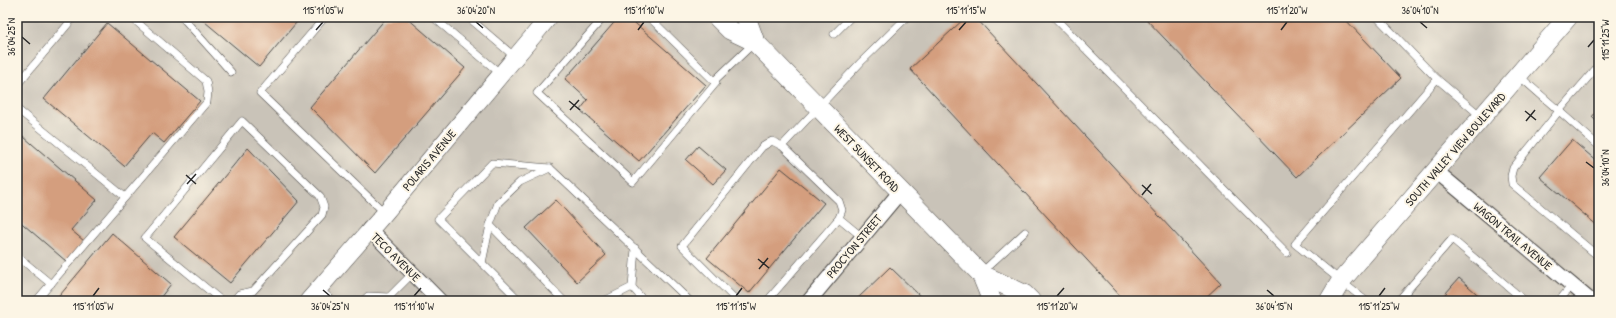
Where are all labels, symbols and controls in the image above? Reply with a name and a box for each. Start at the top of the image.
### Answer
text: 115°11'05"W [303,4,344,17]
text: 36°04'20"N [457,4,495,17]
text: 115°11'10"W [624,4,665,17]
text: 115°11'15"W [946,4,987,17]
text: 115°11'20"W [1266,4,1308,17]
text: 36°04'10"N [1401,4,1439,17]
text: 36°04'25"N [5,18,18,56]
text: 115°11'25"W [1599,19,1612,60]
street label: SOUTH VALLEY VIEW BOULEVARD [1401,88,1509,210]
street label: WEST SUNSET ROAD [830,120,904,196]
street label: POLARIS AVENUE [398,125,460,194]
text: 36°04'10"N [1599,149,1612,187]
street label: WAGON TRAIL AVENUE [1470,198,1557,274]
street label: PROCYON STREET [822,210,886,281]
street label: TECO AVENUE [368,229,425,286]
text: 115°11'05"W [73,300,114,313]
text: 36°04'25"N [311,300,349,313]
text: 115°11'10"W [394,300,435,313]
text: 115°11'15"W [716,300,757,313]
text: 115°11'20"W [1036,300,1078,313]
text: 36°04'15"N [1256,300,1292,313]
text: 115°11'25"W [1359,300,1400,313]

